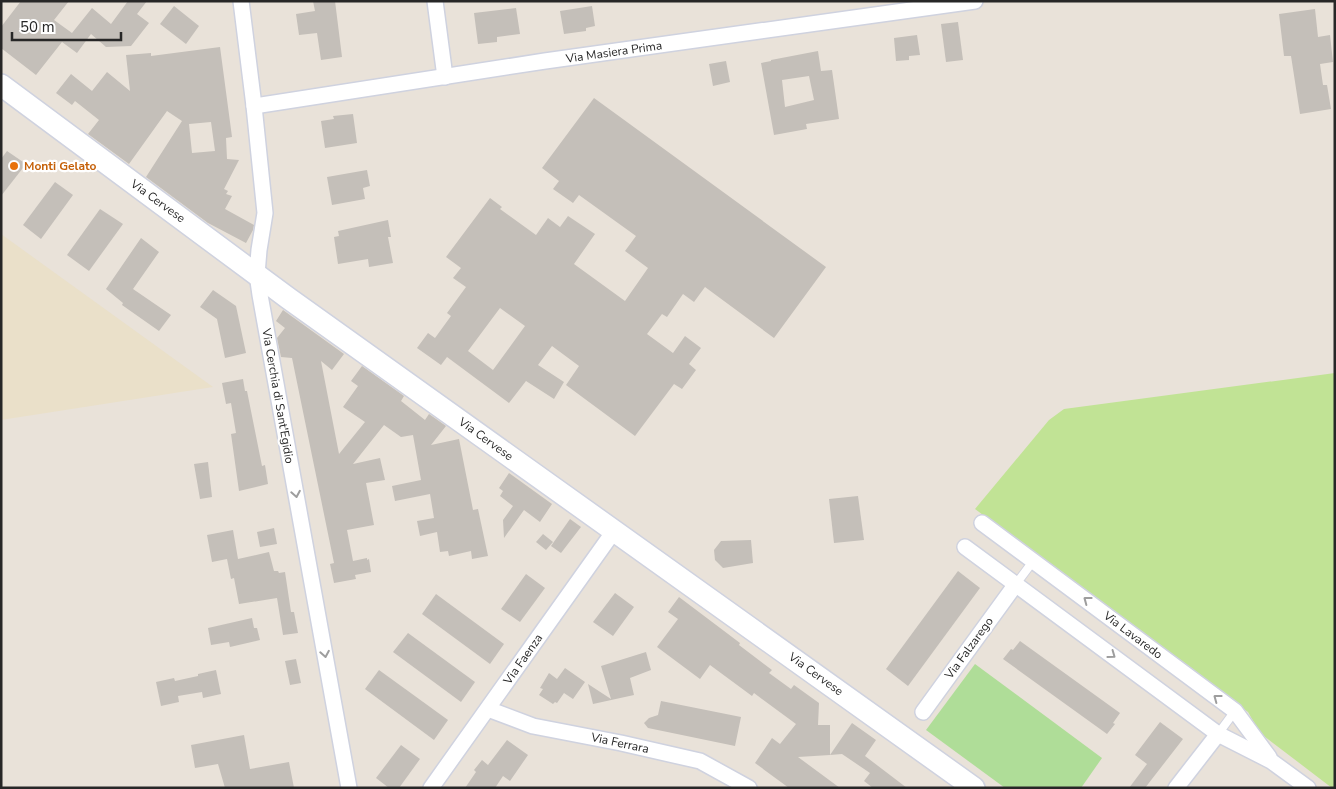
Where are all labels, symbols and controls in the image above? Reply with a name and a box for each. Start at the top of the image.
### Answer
scale bar [12,10,121,42]
text: 50 m [20,17,55,37]
street label: Via Masiera Prima [564,37,663,67]
place label: Monti Gelato [24,158,97,174]
marker: Monti Gelato [8,160,20,172]
street label: Via Cervese [127,175,189,226]
street label: Via Cerchia di Sant'Egidio [258,326,298,465]
street label: Via Cervese [455,413,517,464]
one-way arrow [290,490,300,499]
one-way arrow [1084,598,1093,606]
street label: Via Lavaredo [1099,607,1166,663]
street label: Via Falzarego [941,614,997,683]
street label: Via Faenza [499,631,546,688]
street label: Via Cervese [785,648,847,699]
one-way arrow [1106,649,1116,658]
one-way arrow [319,650,329,659]
one-way arrow [1214,695,1223,703]
street label: Via Ferrara [589,729,650,757]

